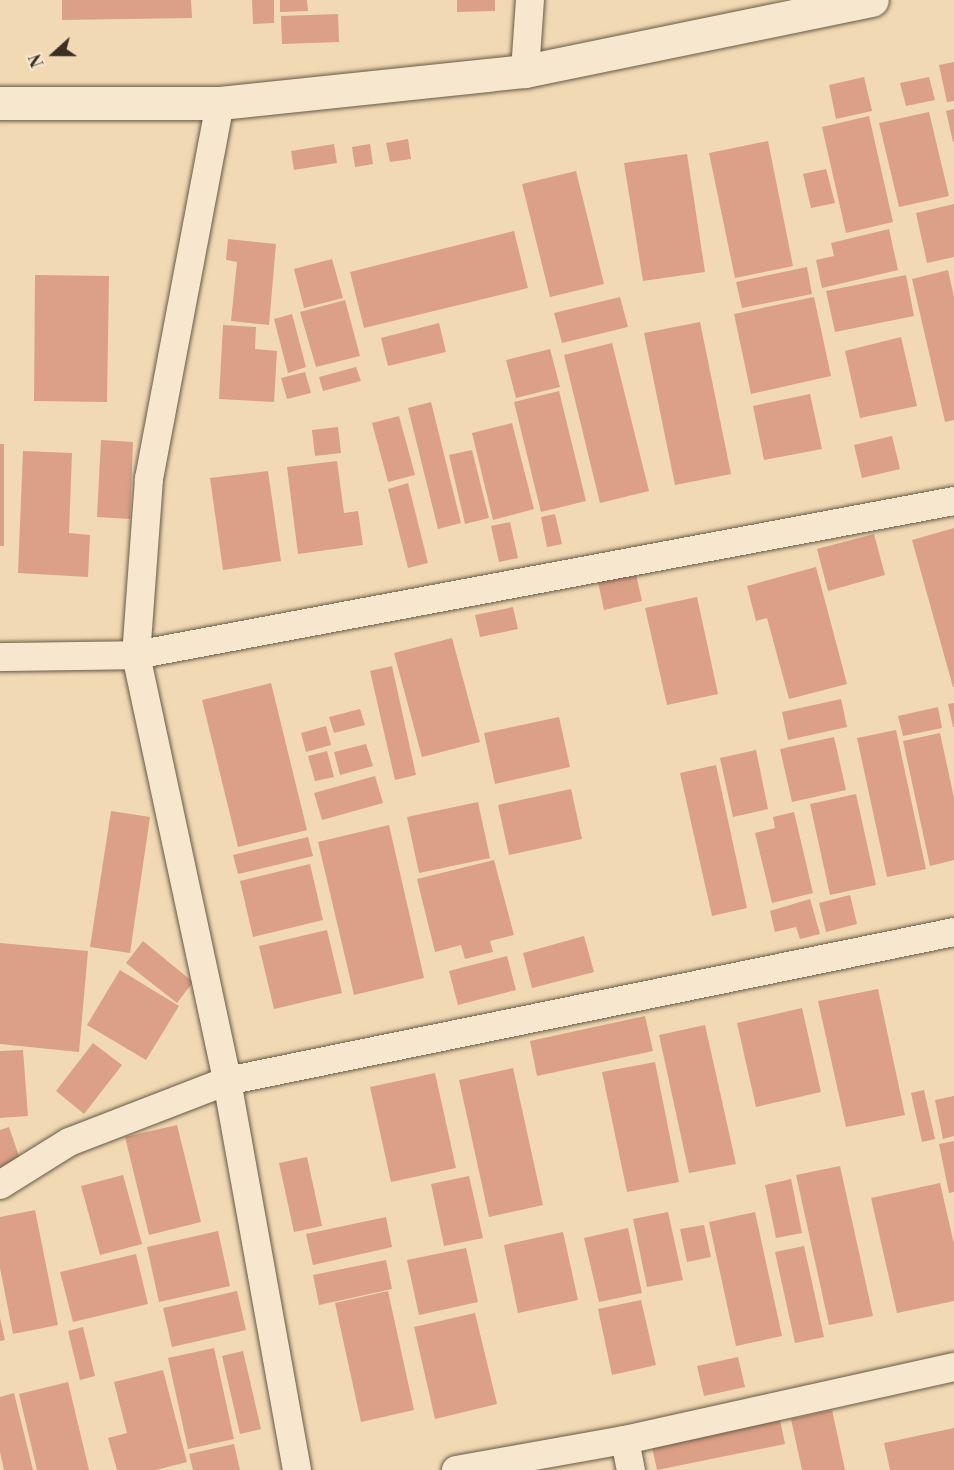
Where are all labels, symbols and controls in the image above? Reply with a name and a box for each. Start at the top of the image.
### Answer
north arrow [24,24,84,84]
text: N [26,51,49,70]

